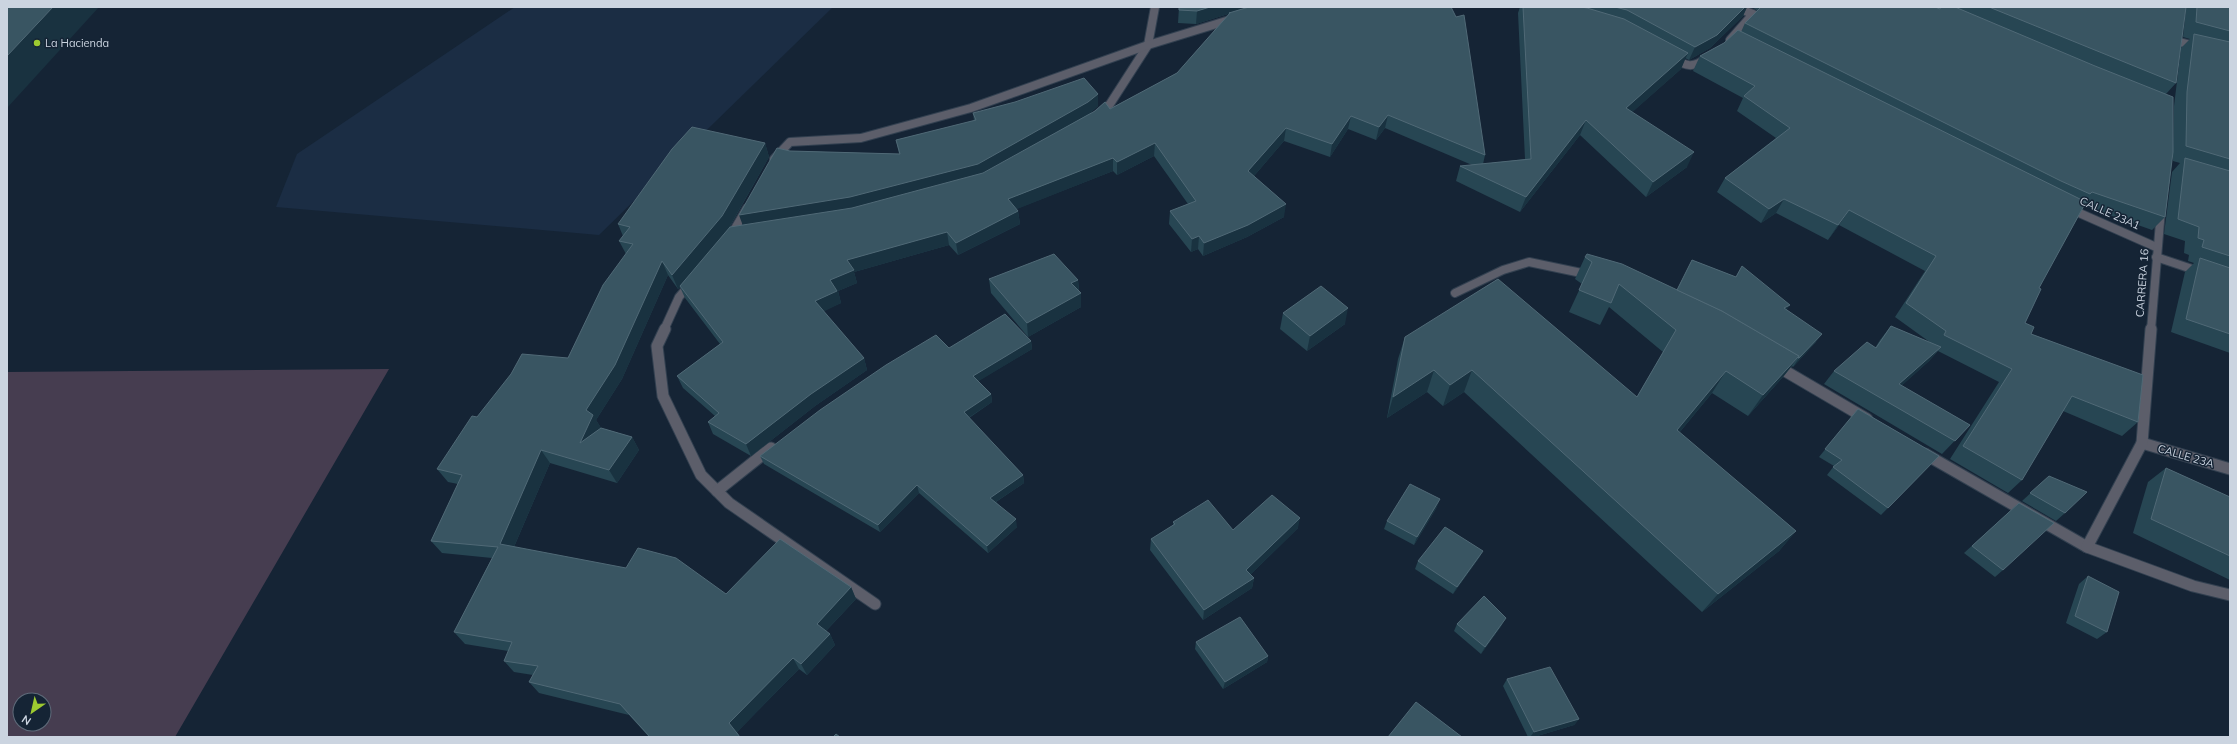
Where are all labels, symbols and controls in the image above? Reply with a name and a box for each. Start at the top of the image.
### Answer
place label: La Hacienda [45,36,109,50]
marker: La Hacienda [32,38,42,48]
street label: CALLE 23A1 [2078,193,2142,233]
street label: CARRERA 16 [2133,248,2151,318]
street label: CALLE 23A [2156,441,2216,471]
north arrow [12,692,52,732]
text: N [19,712,34,728]

